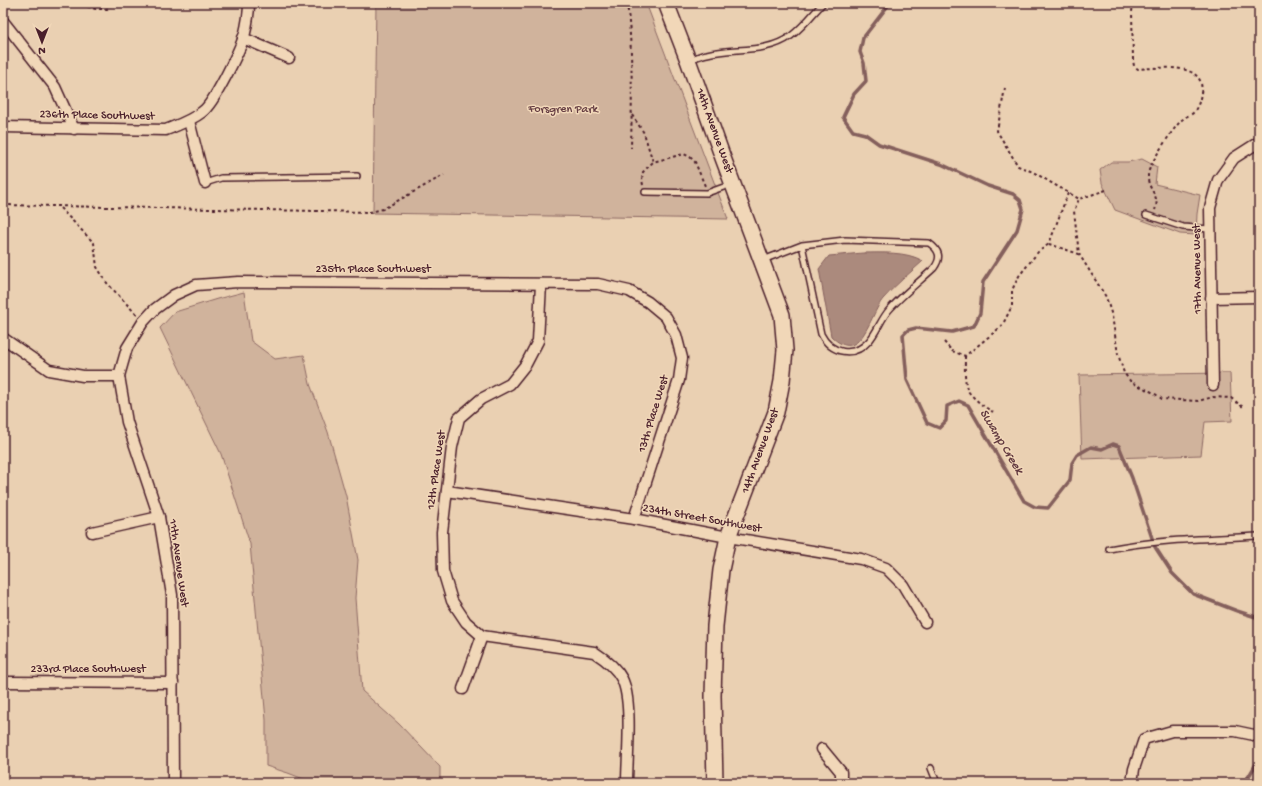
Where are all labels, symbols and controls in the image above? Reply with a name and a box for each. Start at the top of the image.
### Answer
north arrow [22,22,62,62]
text: N [38,44,46,56]
street label: 14th Avenue West [692,86,736,176]
park label: Forsgren Park [527,103,600,117]
street label: 236th Place Southwest [39,108,156,124]
street label: 17th Avenue West [1190,223,1206,315]
street label: 235th Place Southwest [315,263,432,277]
street label: 13th Place West [635,373,673,455]
street label: 14th Avenue West [739,406,783,496]
water label: Swamp Creek [976,407,1027,478]
street label: 12th Place West [424,428,450,511]
street label: 234th Street Southwest [641,502,764,537]
street label: 11th Avenue West [165,517,191,609]
street label: 233rd Place Southwest [30,663,147,677]

